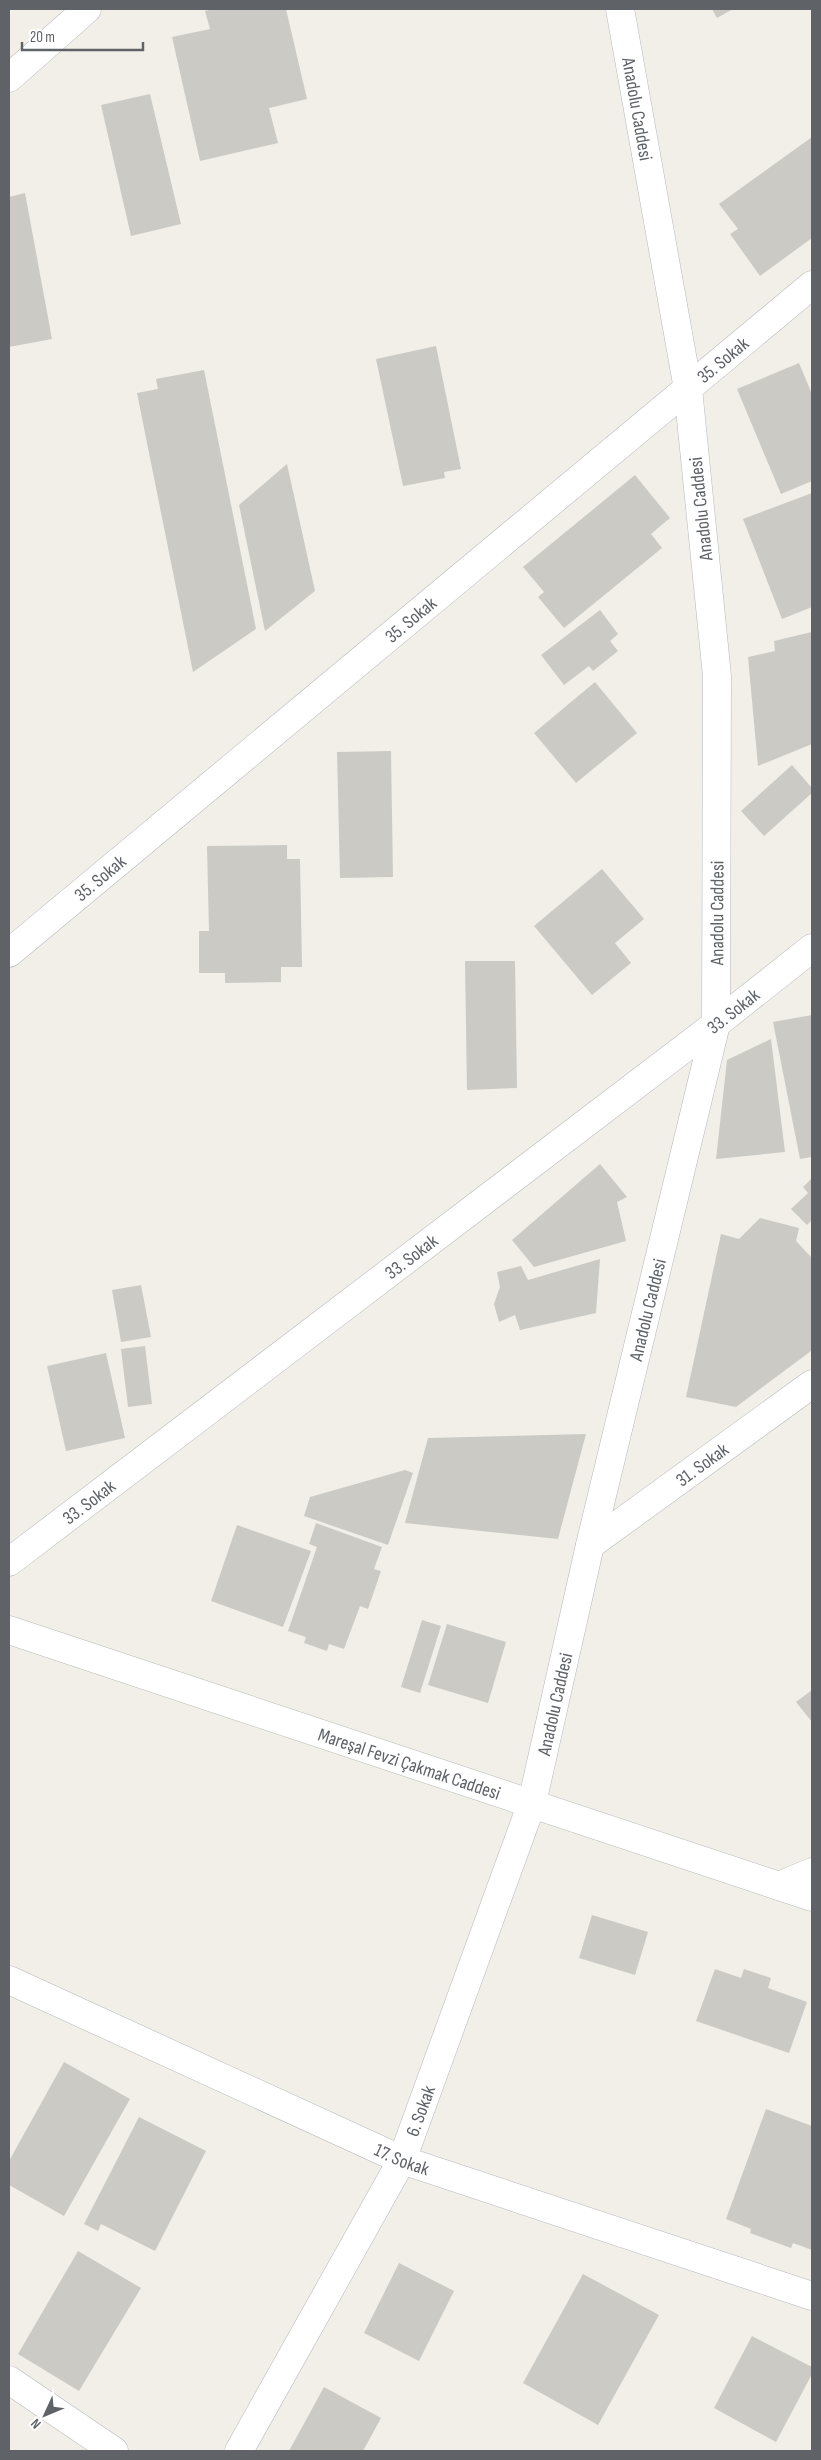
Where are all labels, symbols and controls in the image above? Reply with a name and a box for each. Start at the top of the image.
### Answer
scale bar [22,20,144,52]
text: 20 m [30,28,55,47]
street label: Anadolu Caddesi [616,55,657,163]
street label: 35. Sokak [693,332,754,389]
street label: Anadolu Caddesi [685,456,718,563]
street label: 35. Sokak [381,592,442,648]
street label: 35. Sokak [70,850,132,907]
street label: Anadolu Caddesi [706,861,729,966]
street label: 33. Sokak [703,984,765,1040]
street label: 33. Sokak [381,1229,443,1285]
street label: Anadolu Caddesi [625,1257,672,1364]
street label: 31. Sokak [672,1438,734,1492]
street label: 33. Sokak [58,1475,121,1530]
street label: Anadolu Caddesi [533,1651,578,1759]
street label: Mareşal Fevzi Çakmak Caddesi [315,1724,503,1806]
street label: 6. Sokak [402,2082,441,2140]
street label: 17. Sokak [370,2139,433,2181]
north arrow [20,2390,70,2440]
text: N [27,2415,45,2432]

